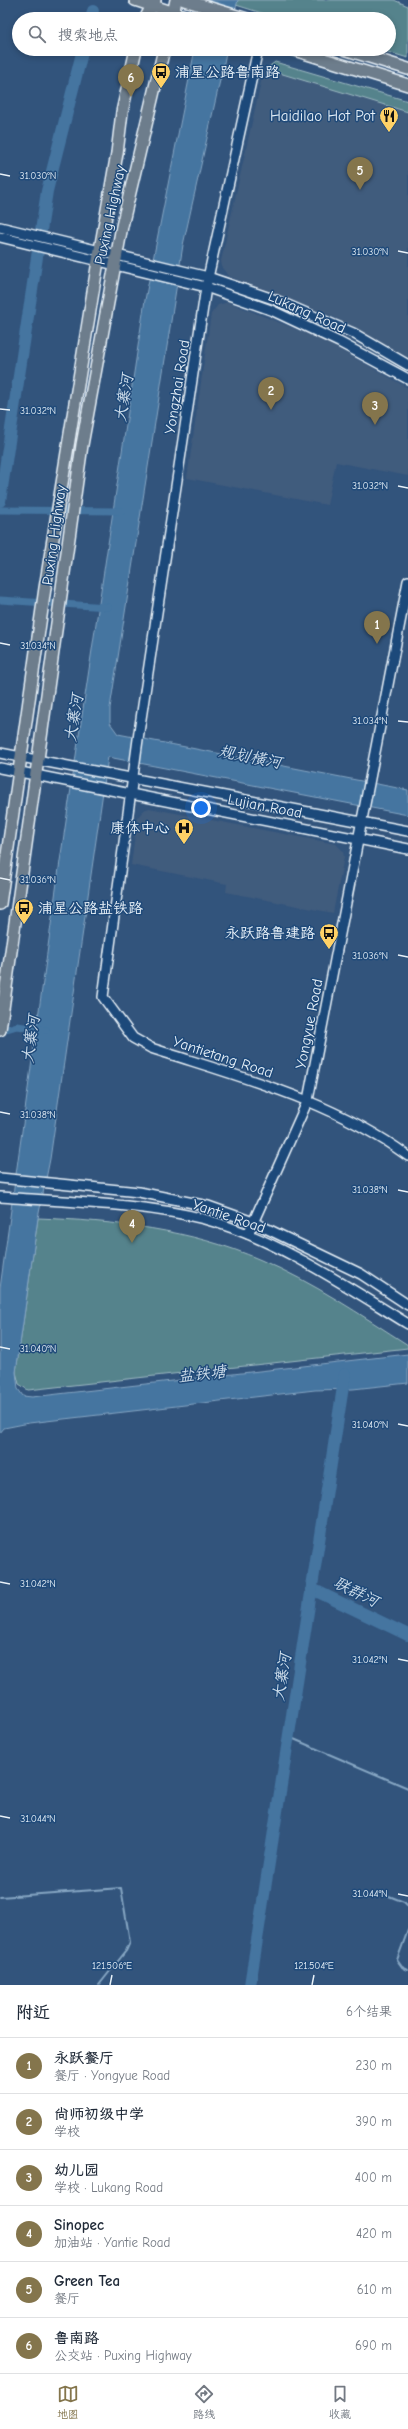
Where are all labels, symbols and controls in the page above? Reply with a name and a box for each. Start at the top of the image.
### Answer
search box [12,12,396,56]
icon: search [26,23,48,45]
text: 搜索地点 [58,26,118,44]
bus stop icon: 浦星公路鲁南路 [150,61,172,89]
place label: 浦星公路鲁南路 [175,63,280,81]
pin: 6 [118,64,144,97]
restaurant icon: Haidilao Hot Pot [378,105,400,133]
place label: Haidilao Hot Pot [270,107,376,125]
pin: 5 [347,157,373,190]
street label: Puxing Highway [91,163,129,266]
text: 31.030°N [20,170,56,182]
text: 31.030°N [352,246,388,258]
street label: Lukang Road [265,287,349,337]
street label: Yongzhai Road [161,339,193,435]
water label: 大寨河 [111,370,137,423]
pin: 2 [258,377,284,410]
pin: 3 [362,392,388,425]
text: 31.032°N [20,405,56,417]
text: 31.032°N [352,480,388,492]
street label: Puxing Highway [38,483,70,586]
pin: 1 [364,611,390,644]
text: 31.034°N [20,640,56,652]
water label: 大寨河 [61,690,87,743]
text: 31.034°N [352,715,388,727]
water label: 规划横河 [217,742,286,773]
street label: Lujian Road [226,790,304,822]
your location [191,798,211,818]
hospital icon: 康体中心 [173,817,195,845]
place label: 康体中心 [110,819,170,837]
text: 31.036°N [20,874,56,886]
bus stop icon: 浦星公路盐铁路 [13,897,35,925]
place label: 浦星公路盐铁路 [38,899,143,917]
bus stop icon: 永跃路鲁建路 [318,922,340,950]
place label: 永跃路鲁建路 [225,924,315,942]
text: 31.036°N [352,950,388,962]
street label: Yongyue Road [291,977,327,1071]
water label: 大寨河 [19,1011,44,1064]
street label: Yantietang Road [171,1032,275,1082]
text: 31.038°N [20,1109,56,1121]
text: 31.038°N [352,1184,388,1196]
street label: Yantie Road [190,1195,268,1237]
pin: 4 [119,1210,145,1243]
text: 31.040°N [20,1343,56,1355]
water label: 盐铁塘 [177,1362,229,1385]
text: 31.040°N [352,1419,388,1431]
water label: 联群河 [330,1573,384,1612]
text: 31.042°N [20,1578,56,1590]
water label: 大寨河 [269,1649,295,1702]
text: 31.042°N [352,1654,388,1666]
text: 31.044°N [20,1813,56,1825]
text: 31.044°N [352,1888,388,1900]
text: 121.506°E [92,1960,132,1972]
text: 121.504°E [294,1960,334,1972]
text: 附近 [16,2003,50,2022]
text: 6个结果 [346,2004,392,2019]
text: 永跃餐厅 [54,2049,114,2067]
text: 1 [26,2058,32,2073]
text: 230 m [356,2058,392,2073]
text: 餐厅 · Yongyue Road [54,2068,170,2083]
text: 尚师初级中学 [54,2105,144,2123]
text: 2 [26,2114,32,2129]
text: 390 m [356,2114,392,2129]
text: 学校 [54,2124,80,2139]
text: 幼儿园 [54,2161,99,2179]
text: 3 [26,2170,32,2185]
text: 400 m [355,2170,392,2185]
text: 学校 · Lukang Road [54,2180,163,2195]
text: Sinopec [54,2216,104,2234]
text: 4 [26,2226,32,2241]
text: 420 m [356,2226,392,2241]
text: 加油站 · Yantie Road [54,2235,170,2250]
text: Green Tea [54,2272,120,2290]
text: 5 [26,2282,32,2297]
text: 610 m [357,2282,392,2297]
text: 餐厅 [54,2291,80,2306]
text: 鲁南路 [54,2329,99,2347]
text: 6 [26,2338,32,2353]
text: 690 m [355,2338,392,2353]
text: 公交站 · Puxing Highway [54,2348,192,2363]
tab: 地图 [57,2383,79,2421]
tab: 路线 [193,2383,215,2421]
tab: 收藏 [329,2383,351,2421]

